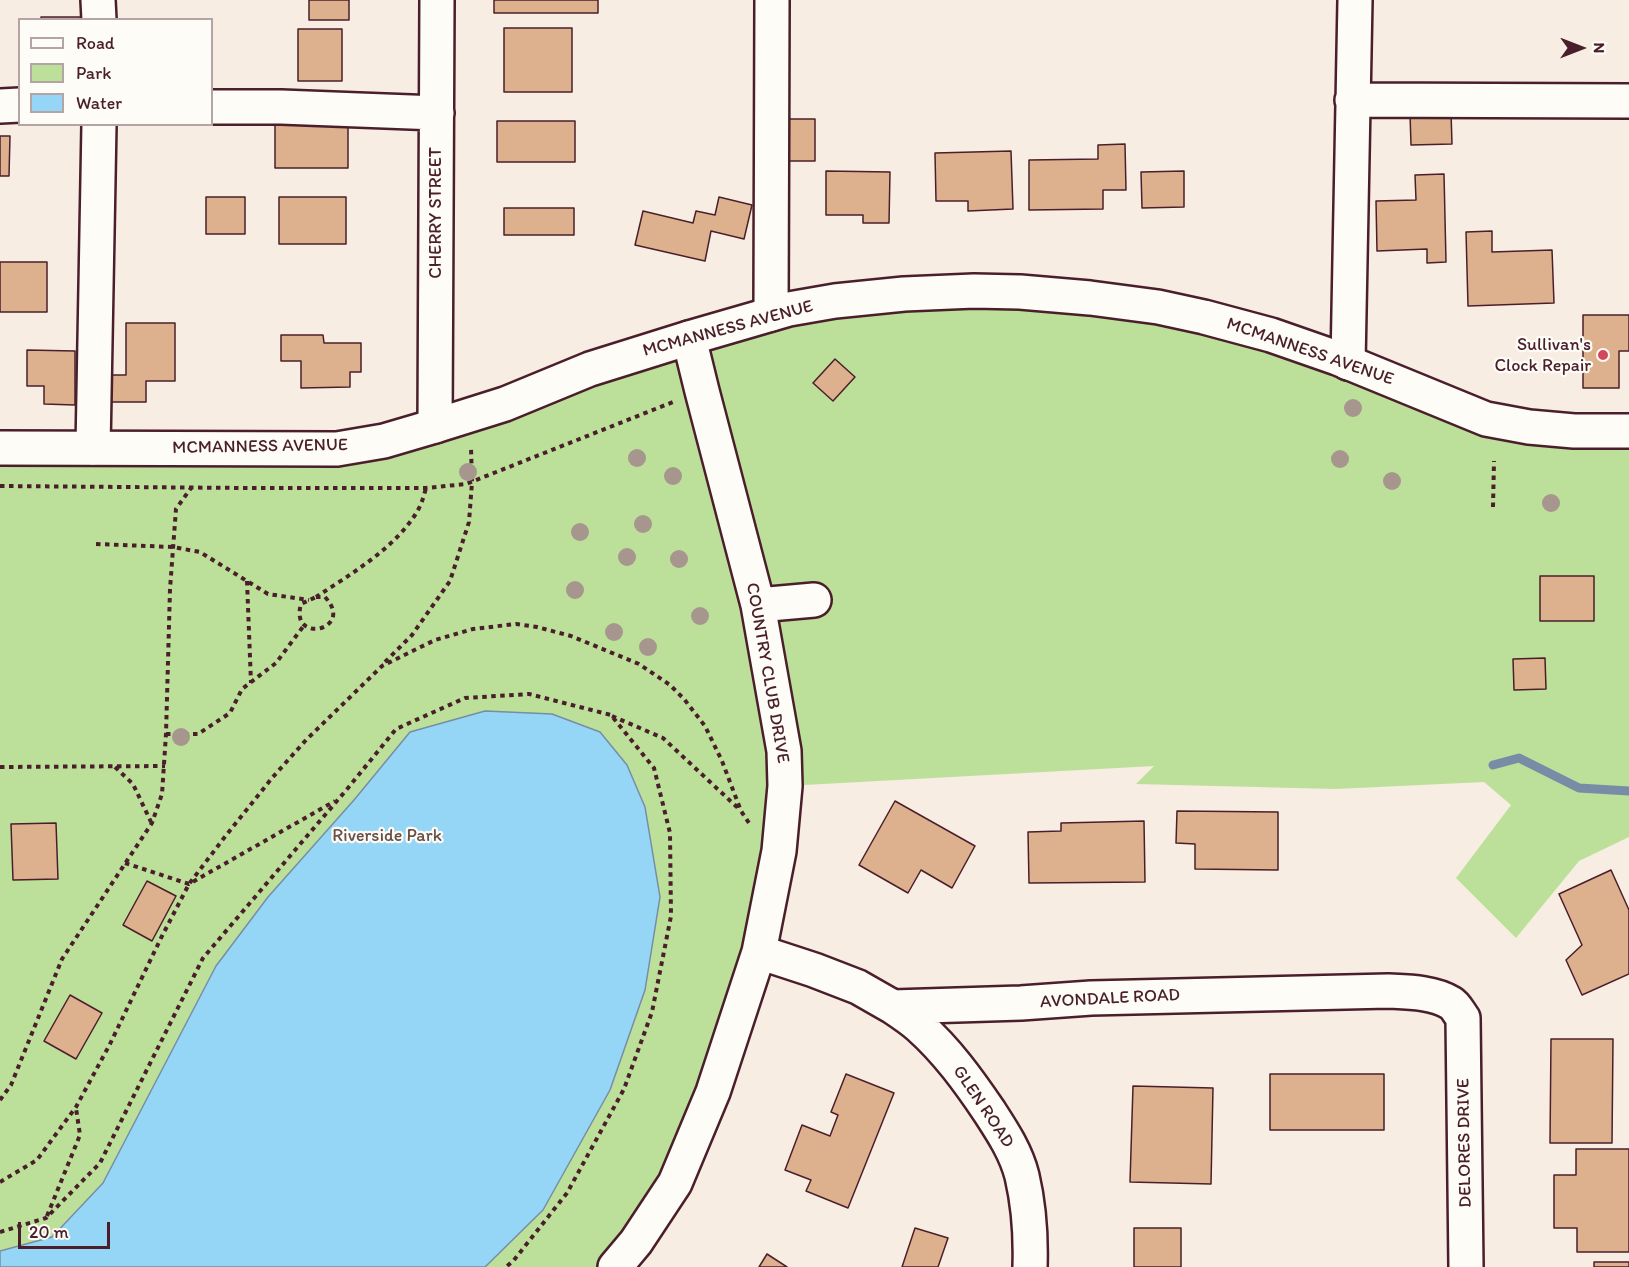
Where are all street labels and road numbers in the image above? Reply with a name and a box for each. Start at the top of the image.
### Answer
street label: CHERRY STREET [425,147,447,279]
street label: MCMANNESS AVENUE [640,296,816,362]
street label: MCMANNESS AVENUE [1224,313,1396,391]
street label: MCMANNESS AVENUE [172,435,348,459]
street label: COUNTRY CLUB DRIVE [740,581,794,765]
street label: AVONDALE ROAD [1040,985,1180,1013]
street label: GLEN ROAD [948,1062,1018,1152]
street label: DELORES DRIVE [1453,1078,1477,1208]

